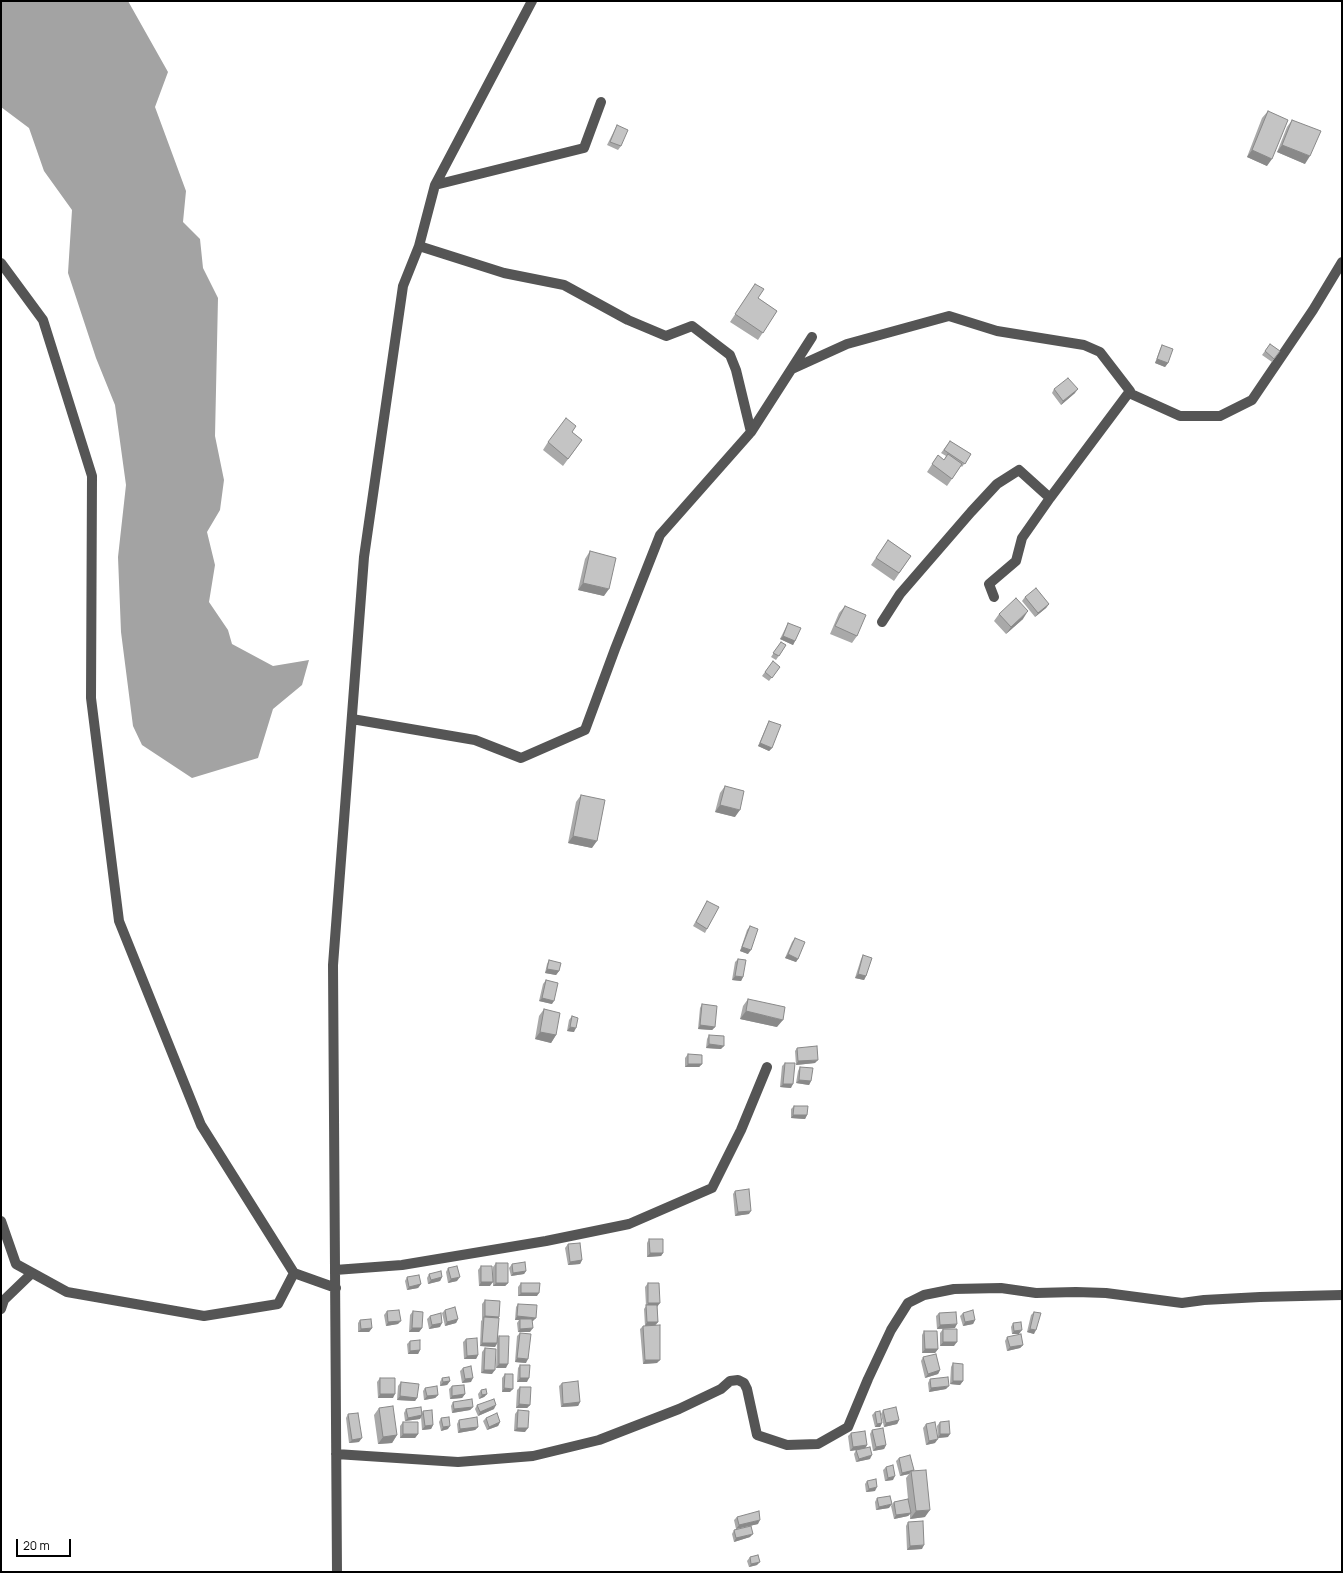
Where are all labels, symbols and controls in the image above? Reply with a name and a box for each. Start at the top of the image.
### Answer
scale bar [18,1531,73,1557]
text: 20 m [23,1537,50,1554]

